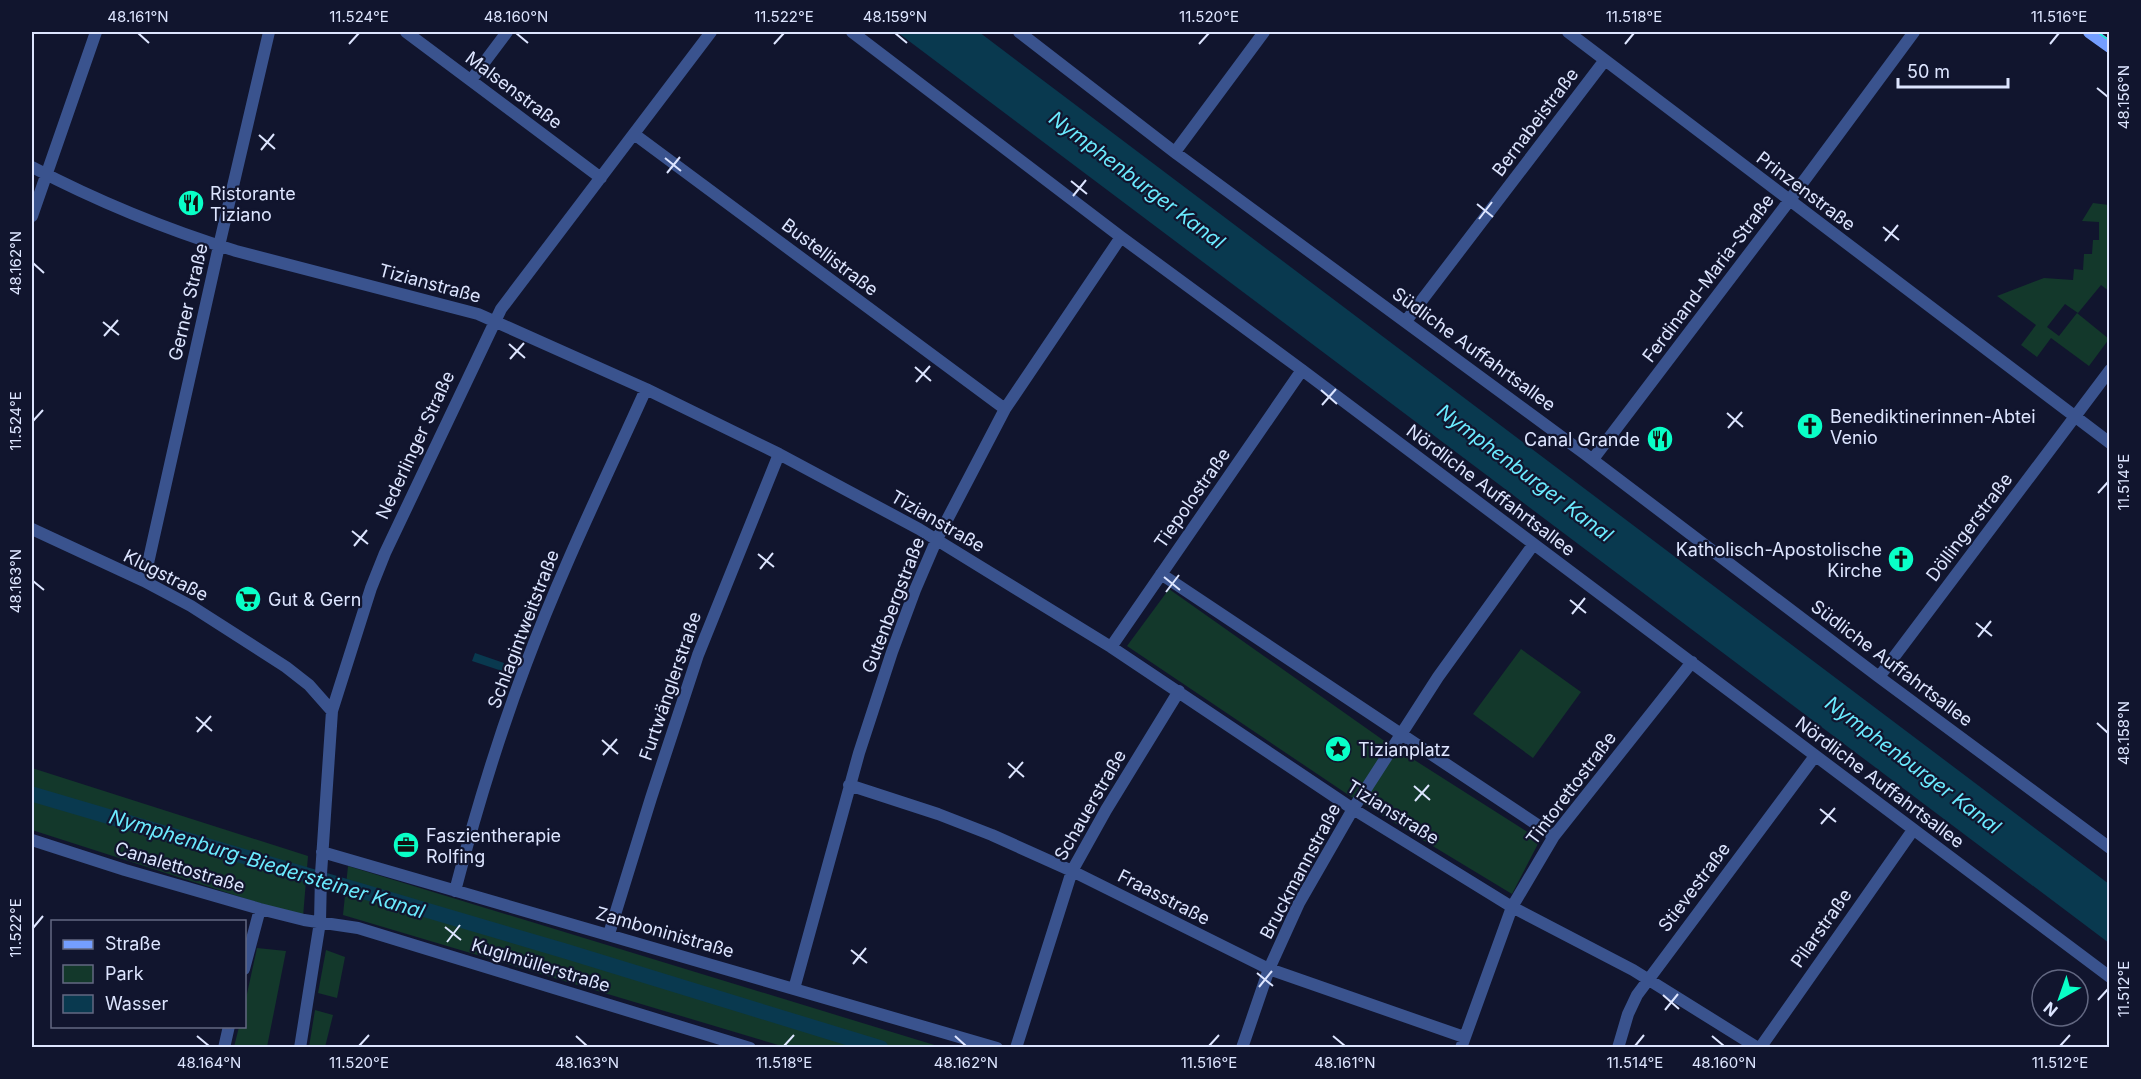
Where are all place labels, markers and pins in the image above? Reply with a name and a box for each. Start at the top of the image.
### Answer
place label: Ristorante Tiziano [210,183,296,225]
restaurant icon: Ristorante Tiziano [176,188,206,218]
place label: Benediktinerinnen-Abtei Venio [1830,406,2036,448]
church icon: Benediktinerinnen-Abtei Venio [1795,411,1825,441]
restaurant icon: Canal Grande [1645,424,1675,454]
place label: Canal Grande [1524,429,1640,450]
place label: Katholisch-Apostolische Kirche [1676,539,1882,581]
church icon: Katholisch-Apostolische Kirche [1886,544,1916,574]
supermarket icon: Gut & Gern [233,584,263,614]
place label: Gut & Gern [268,589,361,610]
place icon: Tizianplatz [1323,734,1353,764]
place label: Tizianplatz [1358,739,1450,760]
place label: Faszientherapie Rolfing [426,825,561,867]
office icon: Faszientherapie Rolfing [391,830,421,860]

